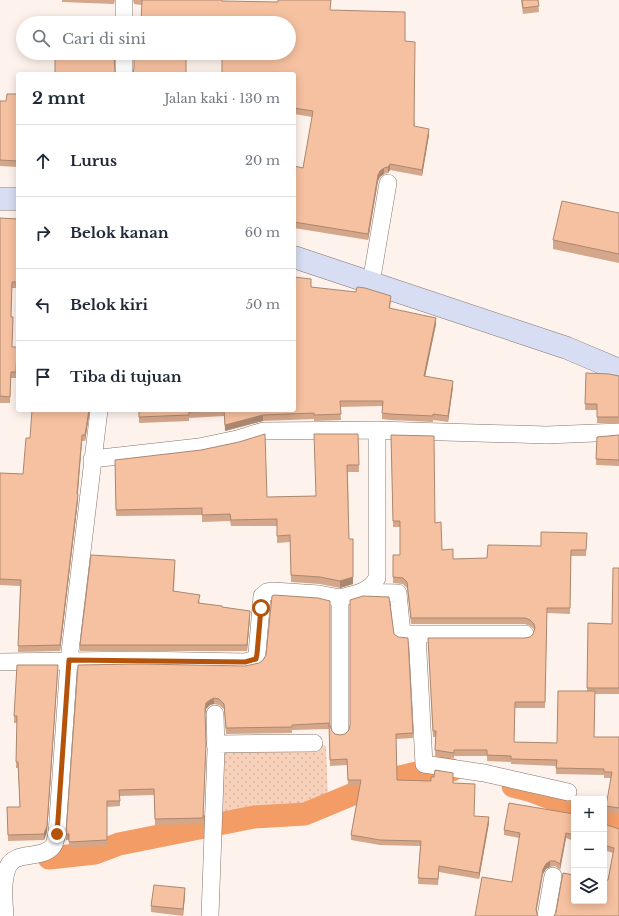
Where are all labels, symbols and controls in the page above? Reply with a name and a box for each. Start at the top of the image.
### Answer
search box [16,16,296,60]
icon: search [30,27,52,49]
text: Cari di sini [62,29,146,48]
text: 2 mnt [32,88,85,109]
text: Jalan kaki · 130 m [164,90,280,107]
icon: ahead [32,150,54,172]
text: Lurus [70,151,117,170]
text: 20 m [245,152,280,169]
icon: right [32,222,54,244]
text: Belok kanan [70,223,169,242]
text: 60 m [245,224,280,241]
icon: left [32,294,54,316]
text: Belok kiri [70,295,148,314]
text: 50 m [246,296,280,313]
icon: arrive [32,366,54,388]
text: Tiba di tujuan [70,367,182,386]
route start [252,599,270,617]
map controls [571,796,607,904]
button: + [571,796,607,832]
route end [48,825,66,843]
button: − [571,832,607,868]
button: layers [571,868,607,904]

